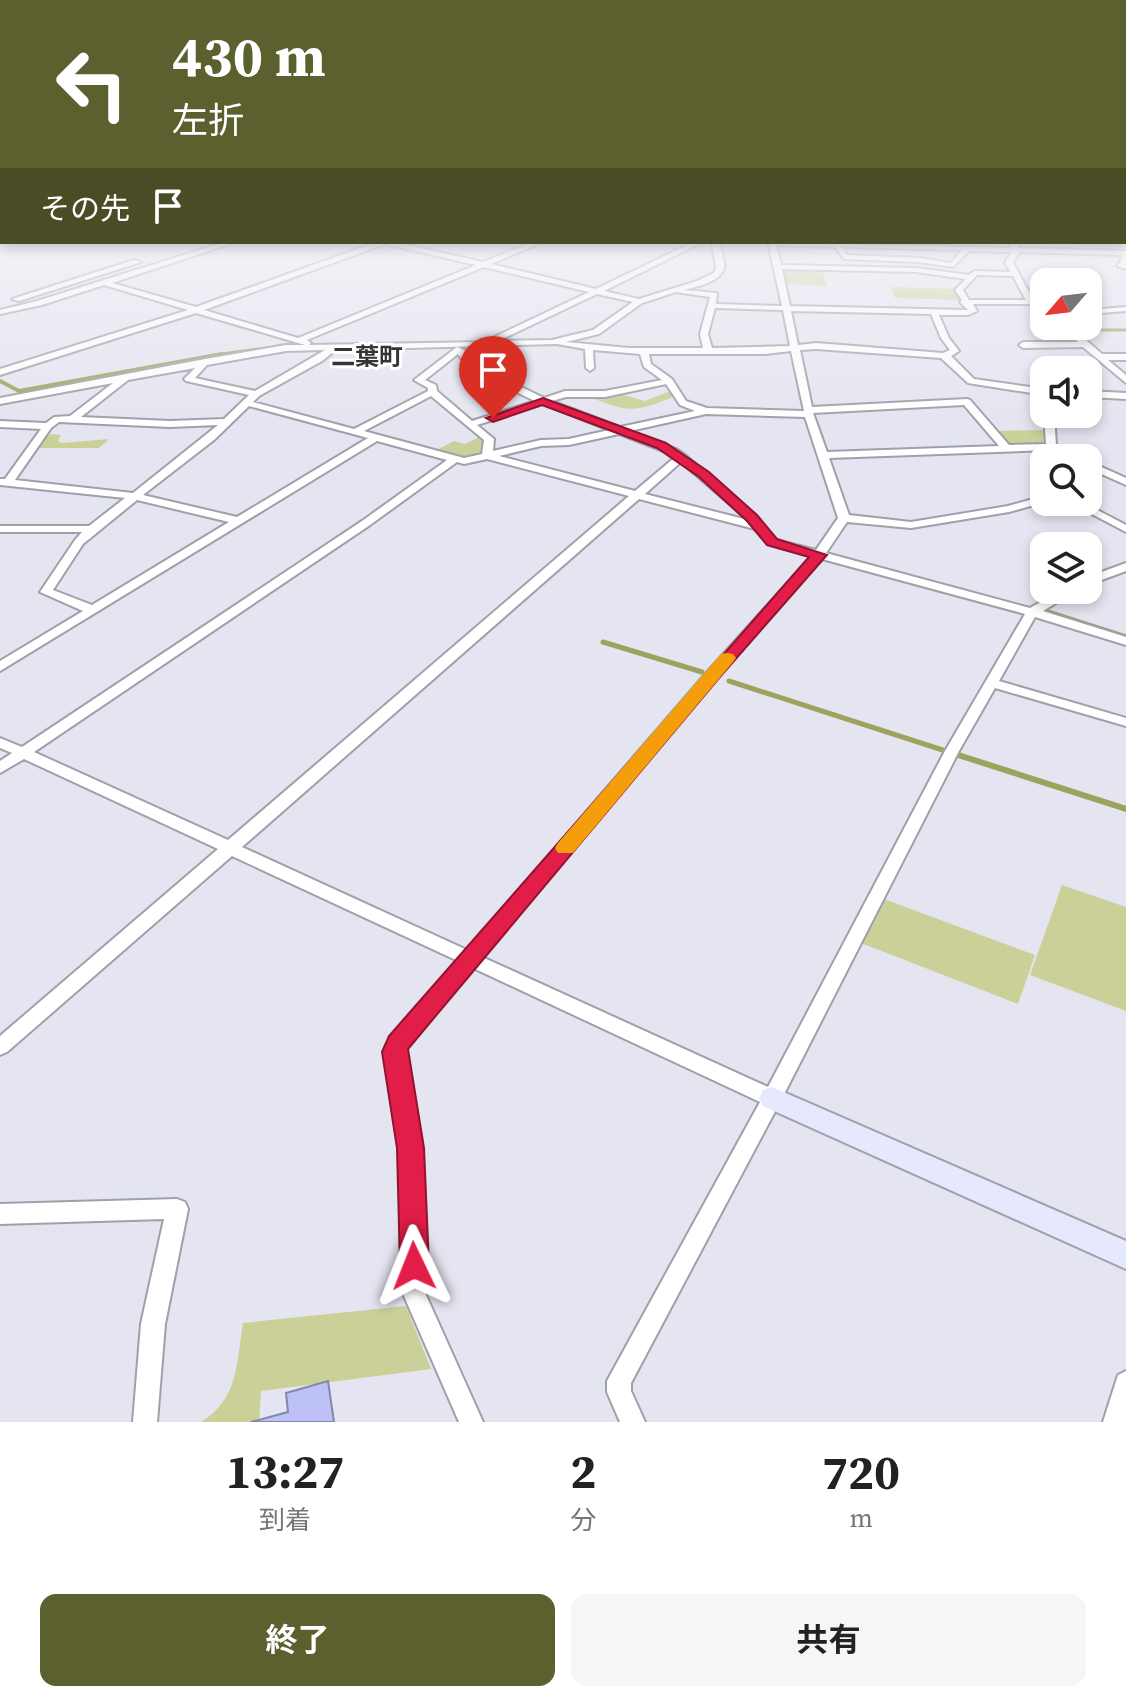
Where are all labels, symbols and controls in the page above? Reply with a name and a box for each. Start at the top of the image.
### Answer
text: 430 m [172,18,326,95]
icon: left [40,32,144,136]
text: 左折 [172,96,244,145]
icon: arrive [146,184,190,228]
text: その先 [40,188,130,229]
north arrow [1030,268,1102,340]
map controls [1030,268,1102,604]
pin [459,336,527,418]
district label: 二葉町 [331,340,403,373]
icon: arrive [471,348,515,392]
button: sound [1030,356,1102,428]
button: search [1030,444,1102,516]
button: layers [1030,532,1102,604]
position arrow [372,1224,456,1308]
text: 13:27 [226,1438,344,1504]
text: 2 [570,1438,596,1504]
text: 720 [822,1439,900,1505]
text: m [849,1500,873,1536]
text: 到着 [259,1502,311,1538]
text: 分 [570,1502,596,1538]
button: 終了 [40,1594,555,1686]
button: 共有 [571,1594,1086,1686]

